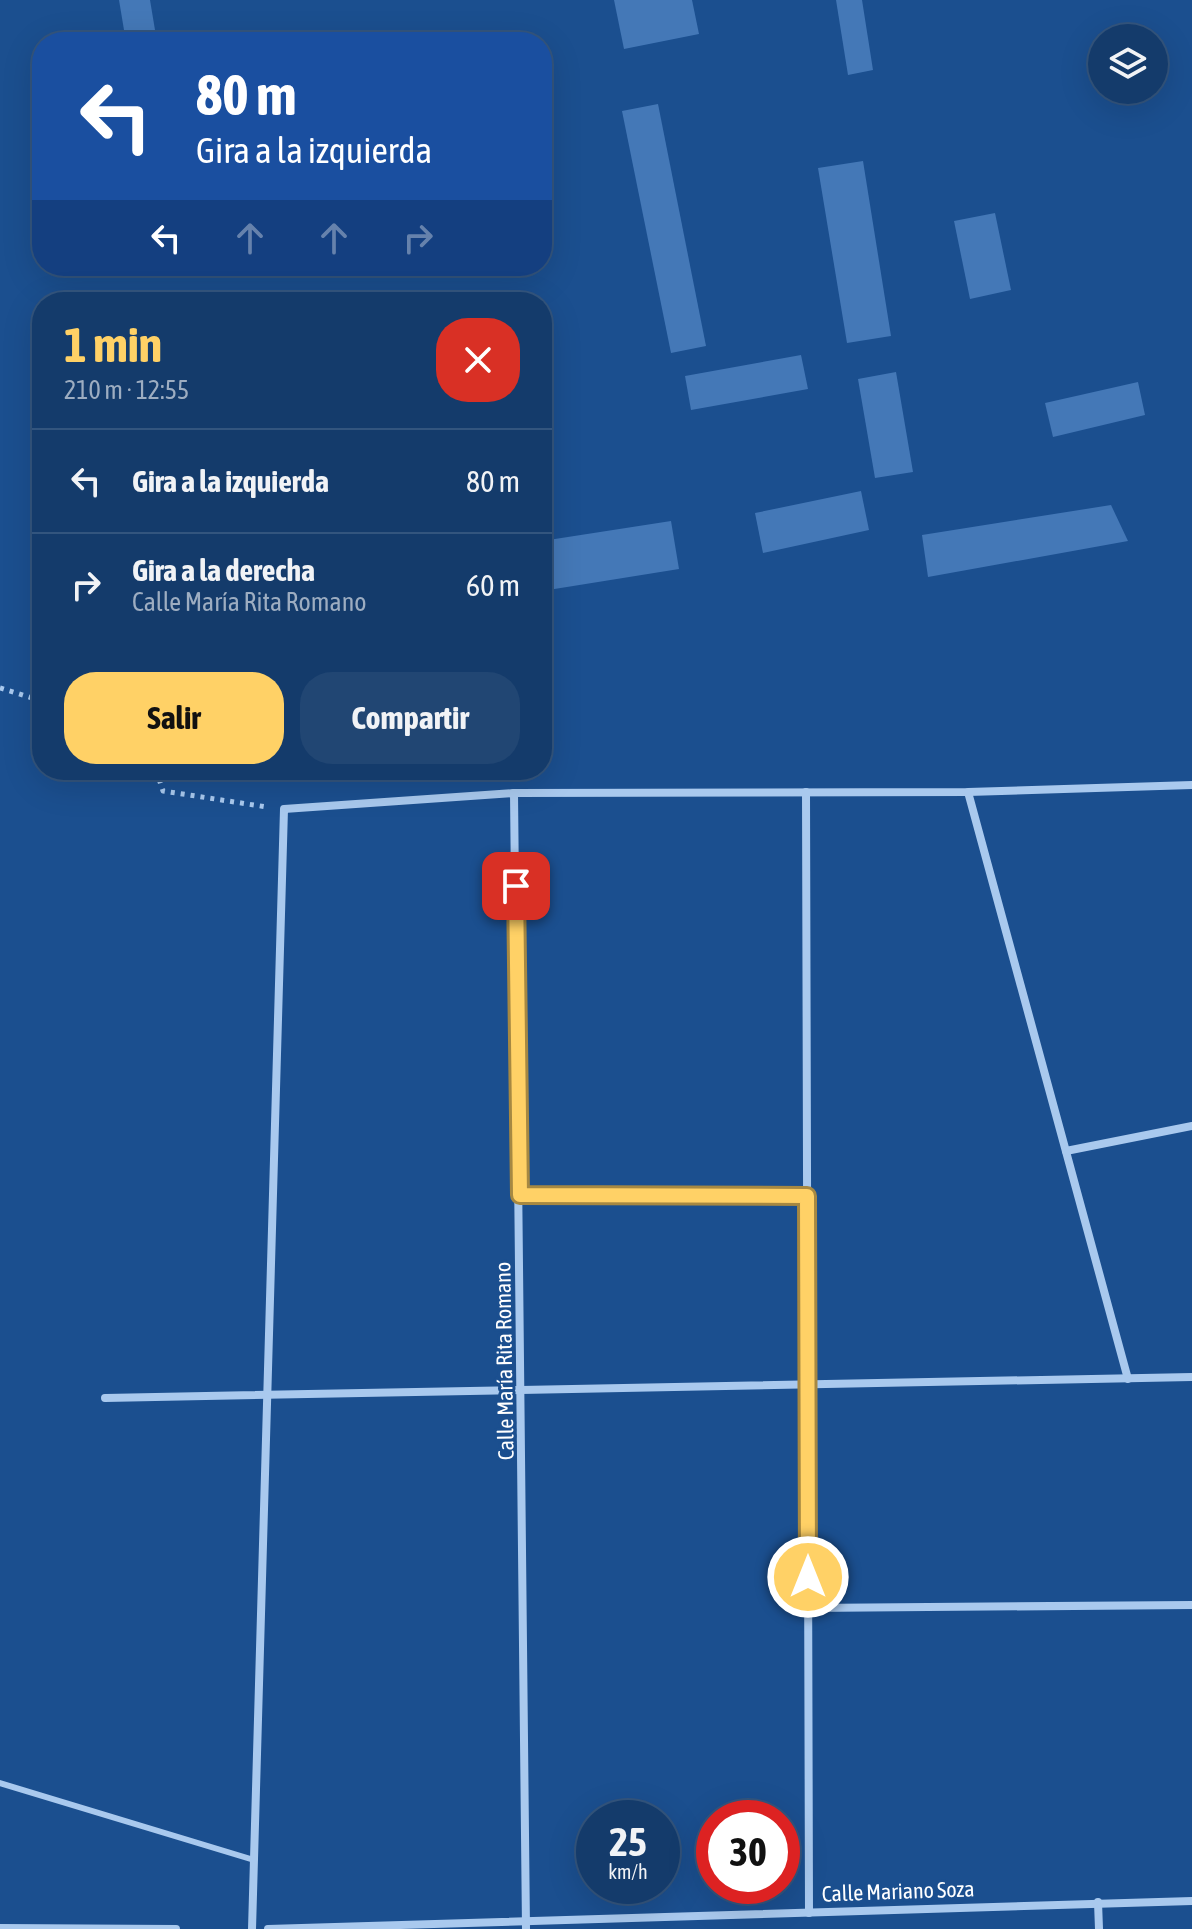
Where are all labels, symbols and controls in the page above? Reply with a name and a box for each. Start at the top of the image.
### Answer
map controls [1088,24,1168,104]
button: layers [1088,24,1168,104]
text: 80 m [196,63,297,127]
icon: left [64,64,168,168]
text: Gira a la izquierda [196,129,432,171]
icon: left [144,216,188,260]
icon: ahead [228,216,272,260]
icon: ahead [312,216,356,260]
icon: right [396,216,440,260]
text: 1 min [64,317,162,372]
button: close [436,318,520,402]
text: 210 m · 12:55 [64,375,189,405]
icon: left [64,459,108,503]
text: Gira a la izquierda [132,464,329,498]
text: 80 m [466,464,520,498]
text: Gira a la derecha [132,553,315,587]
icon: right [64,563,108,607]
text: 60 m [466,568,520,602]
text: Calle María Rita Romano [132,587,366,617]
button: Salir [64,672,284,764]
button: Compartir [300,672,520,764]
pin [482,852,550,920]
icon: arrive [494,864,538,908]
street label: Calle María Rita Romano [489,1262,519,1460]
position arrow [766,1535,850,1619]
speed limit sign: 30 [696,1800,800,1904]
text: 25 [609,1819,647,1864]
text: km/h [608,1860,648,1883]
street label: Calle Mariano Soza [821,1875,975,1907]

